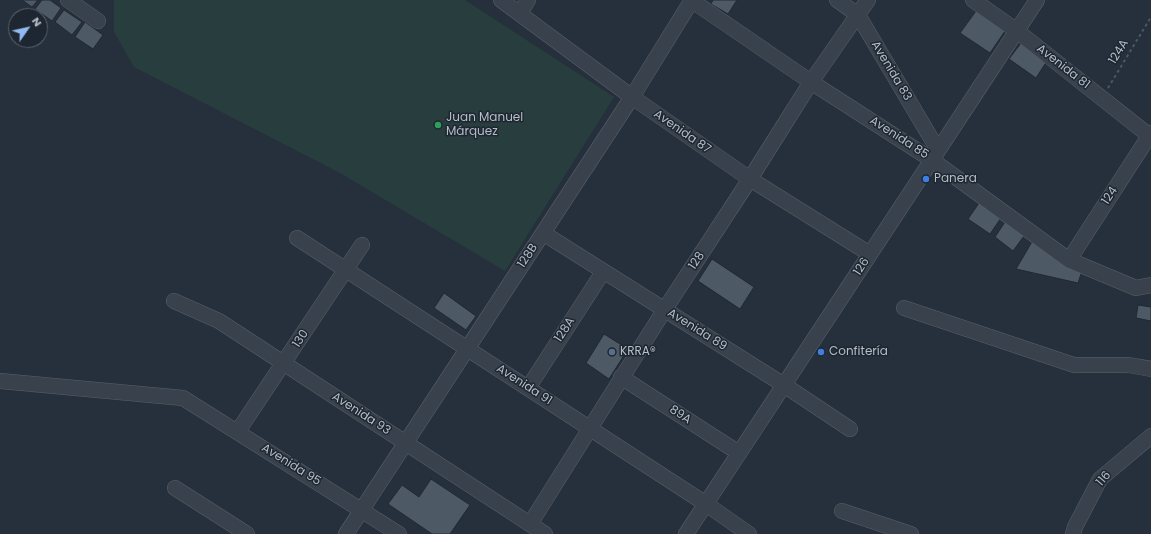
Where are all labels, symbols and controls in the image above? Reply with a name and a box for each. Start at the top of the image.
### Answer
north arrow [8,8,48,48]
text: N [28,14,46,30]
street label: 124A [1106,37,1132,67]
street label: Avenida 83 [868,39,914,103]
street label: Avenida 81 [1033,42,1093,92]
street label: Avenida 87 [651,107,713,157]
place label: Juan Manuel Márquez [446,111,523,139]
street label: Avenida 85 [867,114,931,162]
marker: Juan Manuel Márquez [433,120,443,130]
place label: Panera [934,172,977,186]
marker: Panera [921,174,931,184]
street label: 124 [1099,184,1121,208]
street label: 128B [515,241,541,271]
street label: 128 [686,249,708,273]
street label: 126 [851,255,873,279]
street label: Avenida 89 [665,306,729,354]
street label: 128A [552,315,578,345]
street label: 130 [290,327,312,351]
place label: KRRA® [620,345,656,359]
place label: Confitería [829,345,888,359]
marker: KRRA® [607,347,617,357]
marker: Confitería [816,347,826,357]
street label: Avenida 91 [493,362,555,408]
street label: Avenida 93 [329,390,393,438]
street label: 89A [666,403,694,427]
street label: Avenida 95 [259,441,323,489]
street label: 116 [1094,469,1114,489]

